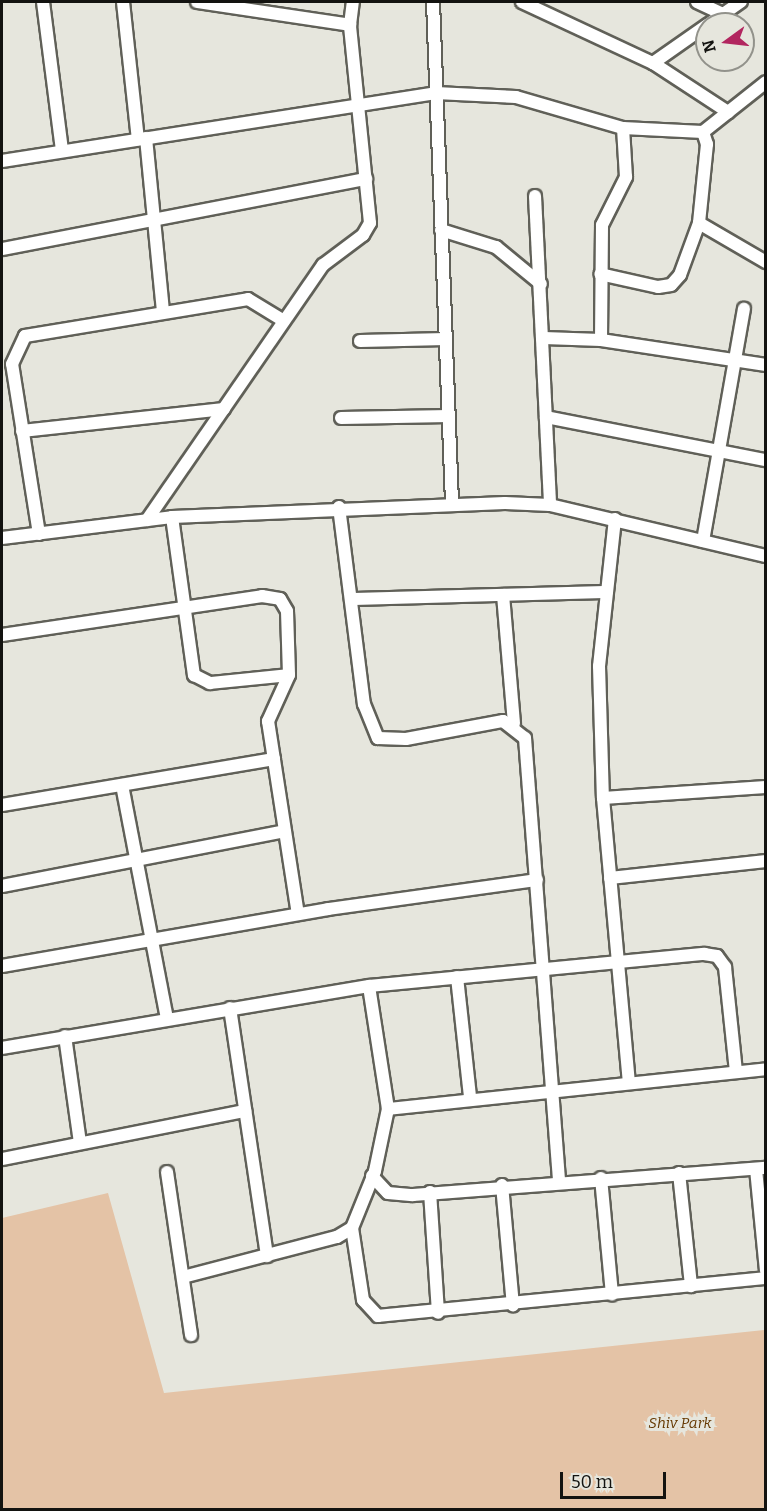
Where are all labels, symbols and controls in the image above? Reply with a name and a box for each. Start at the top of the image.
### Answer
north arrow [695,12,755,72]
text: N [698,38,720,55]
park label: Shiv Park [648,1415,712,1433]
scale bar [563,1460,670,1498]
text: 50 m [571,1471,613,1493]

